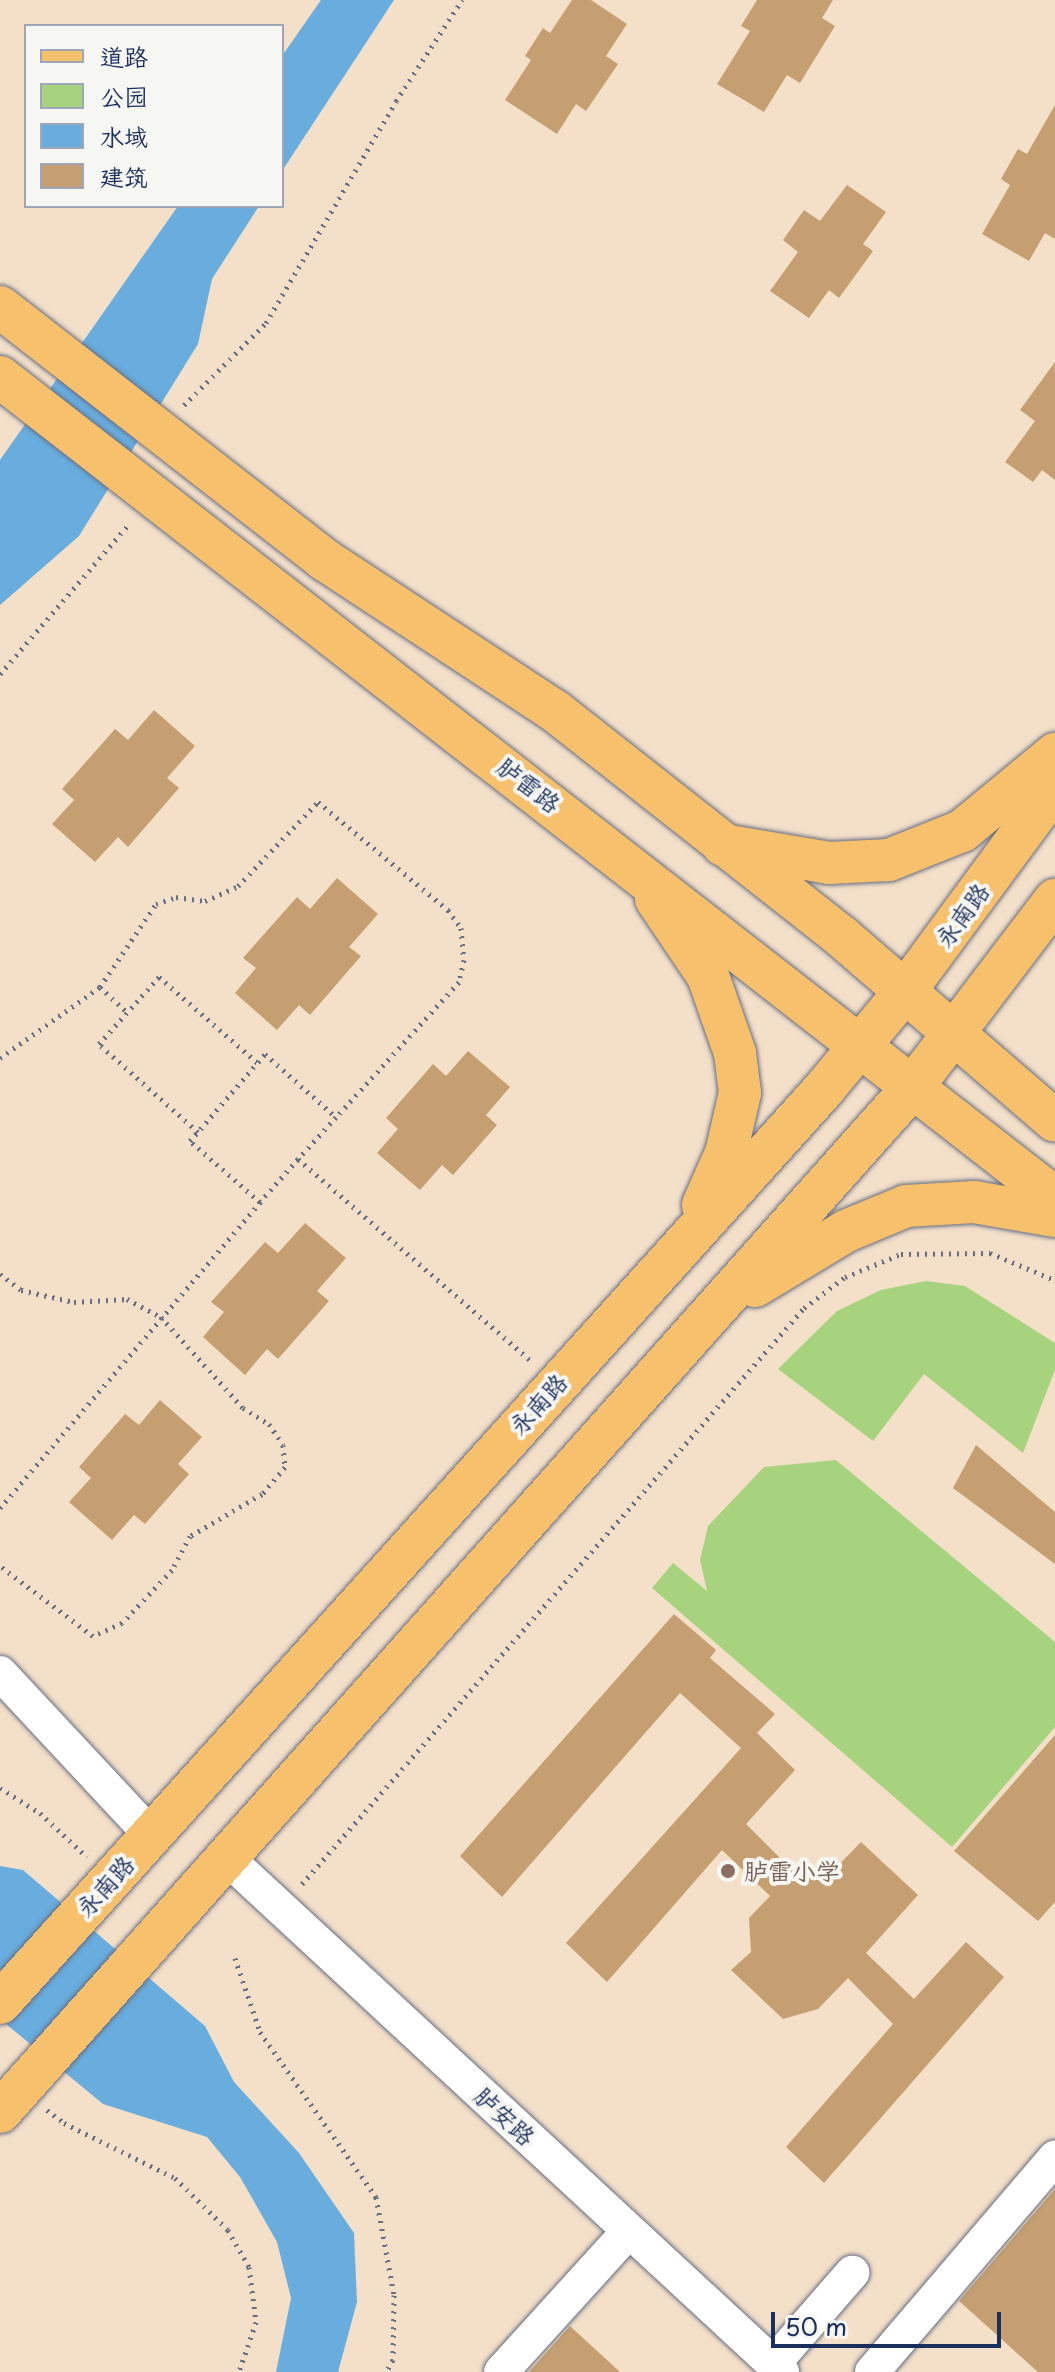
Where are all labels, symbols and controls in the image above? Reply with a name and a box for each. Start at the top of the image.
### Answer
legend [24,24,284,208]
text: 道路 [100,38,148,74]
text: 公园 [100,78,148,114]
text: 水域 [100,118,148,154]
text: 建筑 [100,158,148,194]
street label: 胪雷路 [492,751,566,819]
street label: 永南路 [929,877,995,953]
street label: 永南路 [503,1368,573,1440]
street label: 永南路 [70,1850,140,1922]
place label: 胪雷小学 [744,1857,840,1885]
marker: 胪雷小学 [719,1862,737,1880]
street label: 胪安路 [469,2081,541,2151]
scale bar [775,2296,1005,2346]
text: 50 m [785,2308,847,2344]

